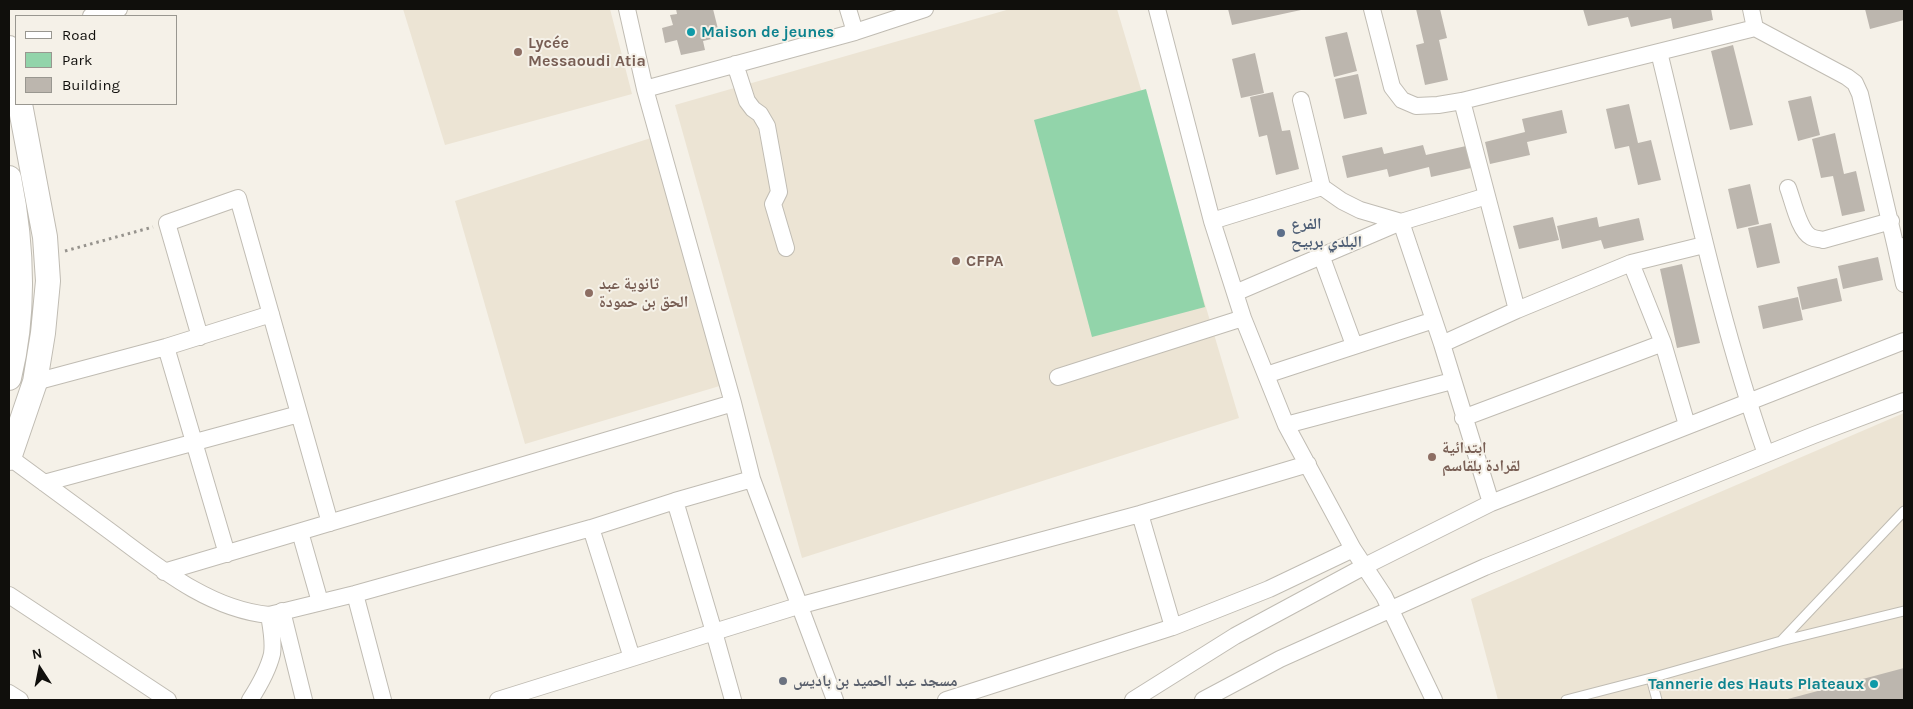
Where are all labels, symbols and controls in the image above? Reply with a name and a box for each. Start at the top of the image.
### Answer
legend [15,15,178,105]
place label: Maison de jeunes [701,22,834,42]
text: Road [62,26,97,44]
marker: Maison de jeunes [685,26,697,38]
place label: Lycée Messaoudi Atia [528,33,646,71]
marker: Lycée Messaoudi Atia [512,46,524,58]
text: Park [62,51,92,69]
text: Building [62,76,120,94]
place label: الفرع البلدي بربيح [1291,214,1362,252]
marker: الفرع البلدي بربيح [1275,227,1287,239]
place label: CFPA [966,251,1004,271]
marker: CFPA [950,255,962,267]
place label: ثانوية عبد الحق بن حمودة [599,274,688,312]
marker: ثانوية عبد الحق بن حمودة [583,287,595,299]
place label: ابتدائية لقرادة بلقاسم [1442,438,1520,476]
marker: ابتدائية لقرادة بلقاسم [1426,451,1438,463]
north arrow [15,644,65,694]
text: N [30,644,44,663]
place label: مسجد عبد الحميد بن باديس [793,671,958,691]
place label: Tannerie des Hauts Plateaux [1648,674,1864,694]
marker: مسجد عبد الحميد بن باديس [777,675,789,687]
marker: Tannerie des Hauts Plateaux [1868,678,1880,690]

